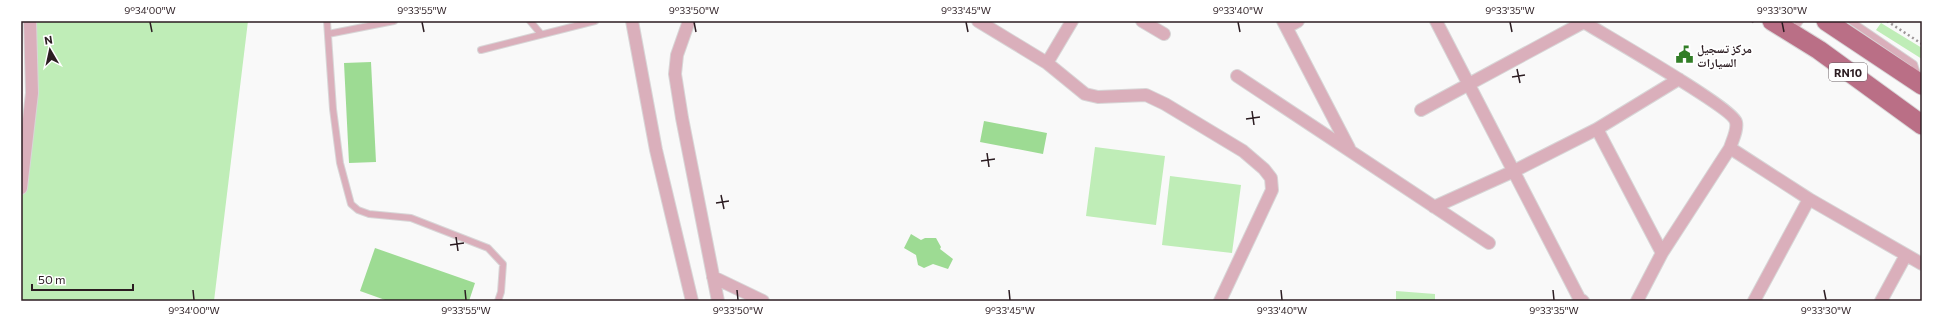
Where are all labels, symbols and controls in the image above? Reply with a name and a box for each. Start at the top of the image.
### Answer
text: 9°34'00"W [124,4,176,16]
text: 9°33'55"W [397,4,447,16]
text: 9°33'50"W [669,4,719,16]
text: 9°33'45"W [941,4,991,16]
text: 9°33'40"W [1213,4,1263,16]
text: 9°33'35"W [1485,4,1535,16]
text: 9°33'30"W [1757,4,1807,16]
north arrow [30,30,70,70]
text: N [43,33,53,47]
place label: مركز تسجيل السيارات [1697,41,1752,70]
public building icon: مركز تسجيل السيارات [1674,45,1694,65]
road number: RN10 [1829,63,1867,81]
scale bar [32,266,133,292]
text: 50 m [38,272,66,286]
text: 9°34'00"W [168,304,220,316]
text: 9°33'55"W [441,304,491,316]
text: 9°33'50"W [713,304,763,316]
text: 9°33'45"W [985,304,1035,316]
text: 9°33'40"W [1257,304,1307,316]
text: 9°33'35"W [1529,304,1579,316]
text: 9°33'30"W [1801,304,1851,316]

